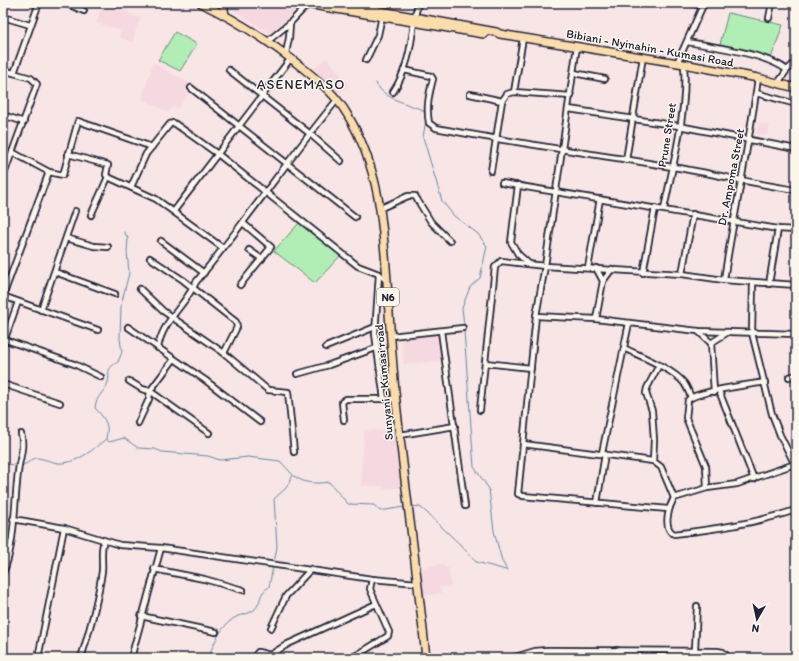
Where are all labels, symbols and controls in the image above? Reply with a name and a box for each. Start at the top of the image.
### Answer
street label: Bibiani - Nyinahin - Kumasi Road [565,26,735,70]
district label: ASENEMASO [257,76,345,93]
street label: Prune Street [655,101,679,168]
street label: Dr. Ampoma Street [715,127,747,227]
road number: N6 [377,288,399,306]
street label: Sunyani - Kumasi road [372,323,396,441]
north arrow [737,599,777,639]
text: N [751,621,760,635]

